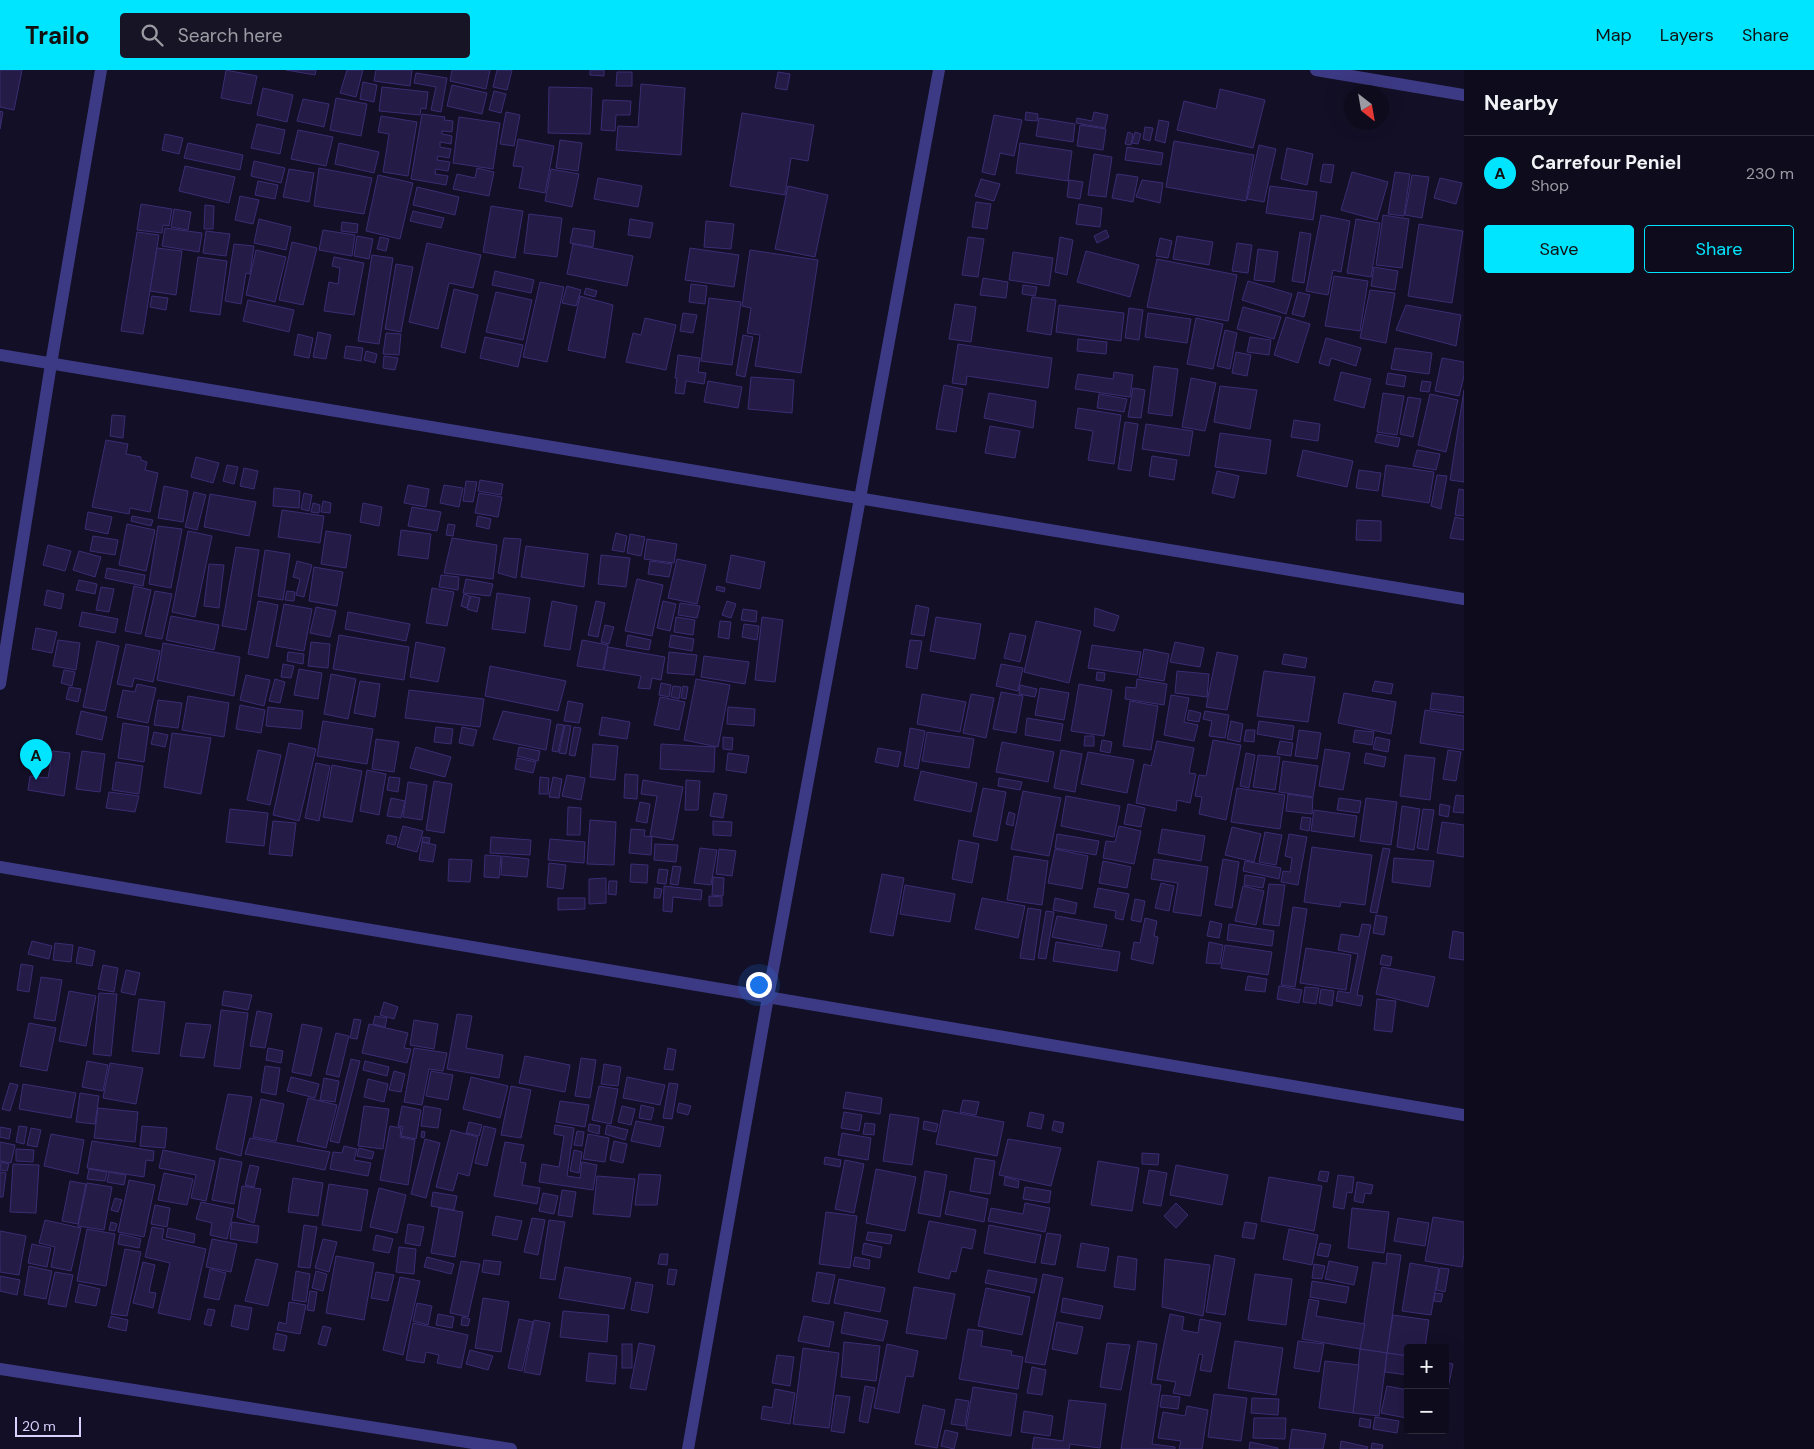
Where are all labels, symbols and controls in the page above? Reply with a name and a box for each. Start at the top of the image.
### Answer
search box [120,13,470,58]
text: Trailo [25,20,90,51]
icon: search [138,21,166,49]
text: Search here [178,23,283,48]
text: Map [1596,23,1632,47]
text: Layers [1660,23,1714,47]
text: Share [1742,23,1789,47]
north arrow [1344,85,1389,130]
text: Nearby [1484,89,1558,117]
text: Carrefour Peniel [1531,150,1681,175]
text: A [1494,163,1506,184]
text: 230 m [1746,163,1794,184]
text: Shop [1531,175,1569,196]
button: Save [1484,225,1634,273]
button: Share [1644,225,1794,273]
pin: A [20,739,52,780]
your location [746,972,772,998]
map controls [1404,1344,1449,1434]
button: + [1404,1344,1449,1389]
button: − [1404,1389,1449,1434]
scale bar [15,1414,81,1437]
text: 20 m [22,1417,56,1435]

